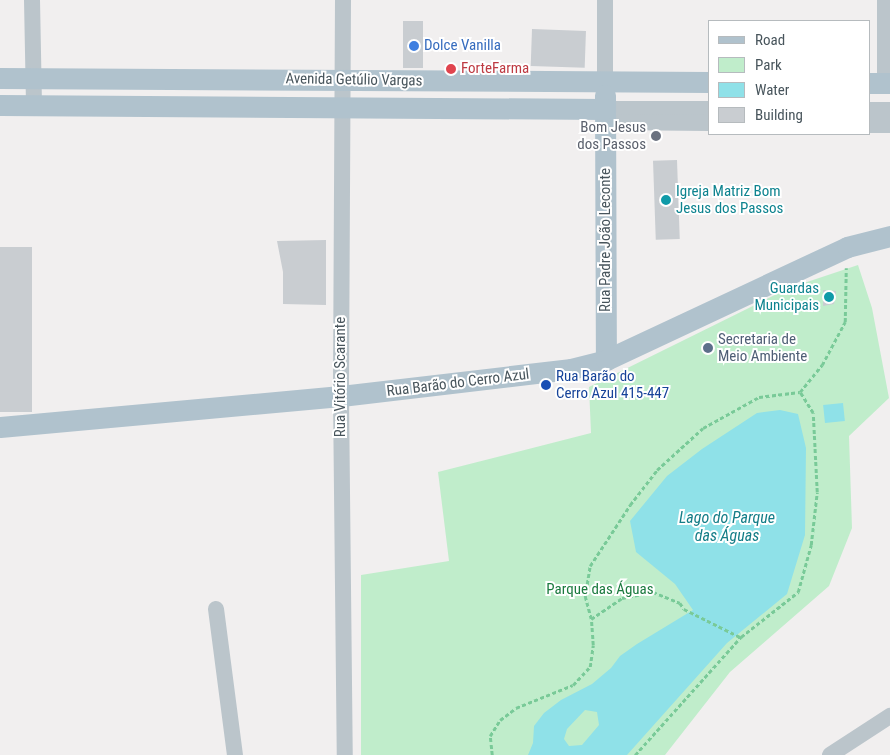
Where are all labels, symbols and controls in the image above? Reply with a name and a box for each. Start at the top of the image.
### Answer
legend [708,20,870,135]
text: Road [755,31,785,49]
place label: Dolce Vanilla [424,37,501,55]
marker: Dolce Vanilla [408,40,420,52]
text: Park [755,56,782,74]
place label: ForteFarma [461,60,529,78]
marker: ForteFarma [445,63,457,75]
street label: Avenida Getúlio Vargas [285,70,423,90]
text: Water [755,81,789,99]
text: Building [755,106,803,124]
place label: Bom Jesus dos Passos [577,118,646,153]
marker: Bom Jesus dos Passos [650,130,662,142]
street label: Rua Padre João Leconte [597,168,615,312]
place label: Igreja Matriz Bom Jesus dos Passos [676,182,783,217]
marker: Igreja Matriz Bom Jesus dos Passos [660,194,672,206]
place label: Guardas Municipais [754,279,819,314]
marker: Guardas Municipais [823,291,835,303]
street label: Rua Vitório Scarante [332,317,350,437]
place label: Secretaria de Meio Ambiente [718,330,807,365]
marker: Secretaria de Meio Ambiente [702,342,714,354]
street label: Rua Barão do Cerro Azul [386,365,530,401]
place label: Rua Barão do Cerro Azul 415-447 [556,367,669,402]
marker: Rua Barão do Cerro Azul 415-447 [540,379,552,391]
water label: Lago do Parque das Águas [679,508,775,546]
park label: Parque das Águas [546,581,654,599]

